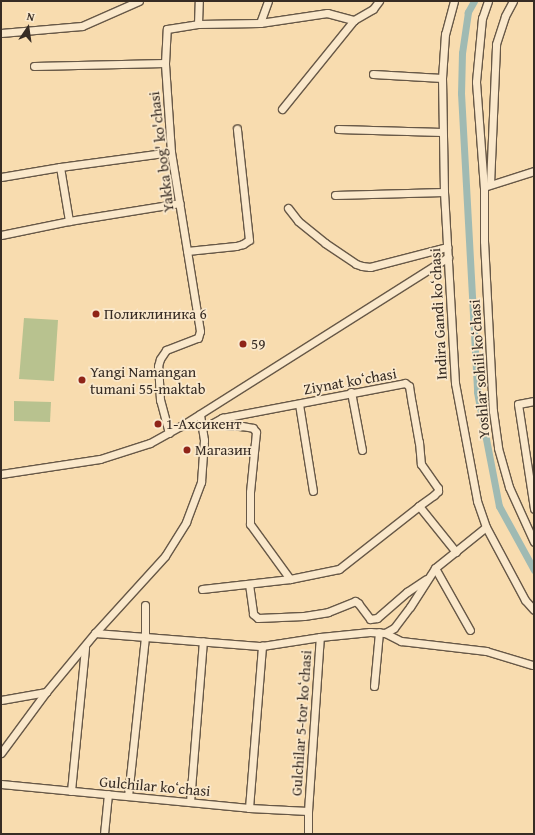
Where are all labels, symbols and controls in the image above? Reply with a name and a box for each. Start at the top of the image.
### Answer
north arrow [8,8,48,48]
text: N [25,8,36,25]
street label: Yakka bog' ko'chasi [145,90,177,214]
street label: Indira Gandi koʻchasi [426,248,450,380]
street label: Yoshlar sohili koʻchasi [465,299,493,439]
place label: Поликлиника 6 [104,305,207,323]
marker: Поликлиника 6 [91,309,101,319]
place label: 59 [251,335,265,353]
marker: 59 [238,339,248,349]
place label: Yangi Namangan tumani 55-maktab [90,362,205,397]
street label: Ziynat koʻchasi [302,364,398,398]
marker: Yangi Namangan tumani 55-maktab [77,375,87,385]
place label: 1-Ахсикент [166,415,242,433]
marker: 1-Ахсикент [153,419,163,429]
place label: Магазин [195,441,252,459]
marker: Магазин [182,445,192,455]
street label: Gulchilar 5-tor koʻchasi [287,649,315,797]
street label: Gulchilar koʻchasi [99,772,211,800]

